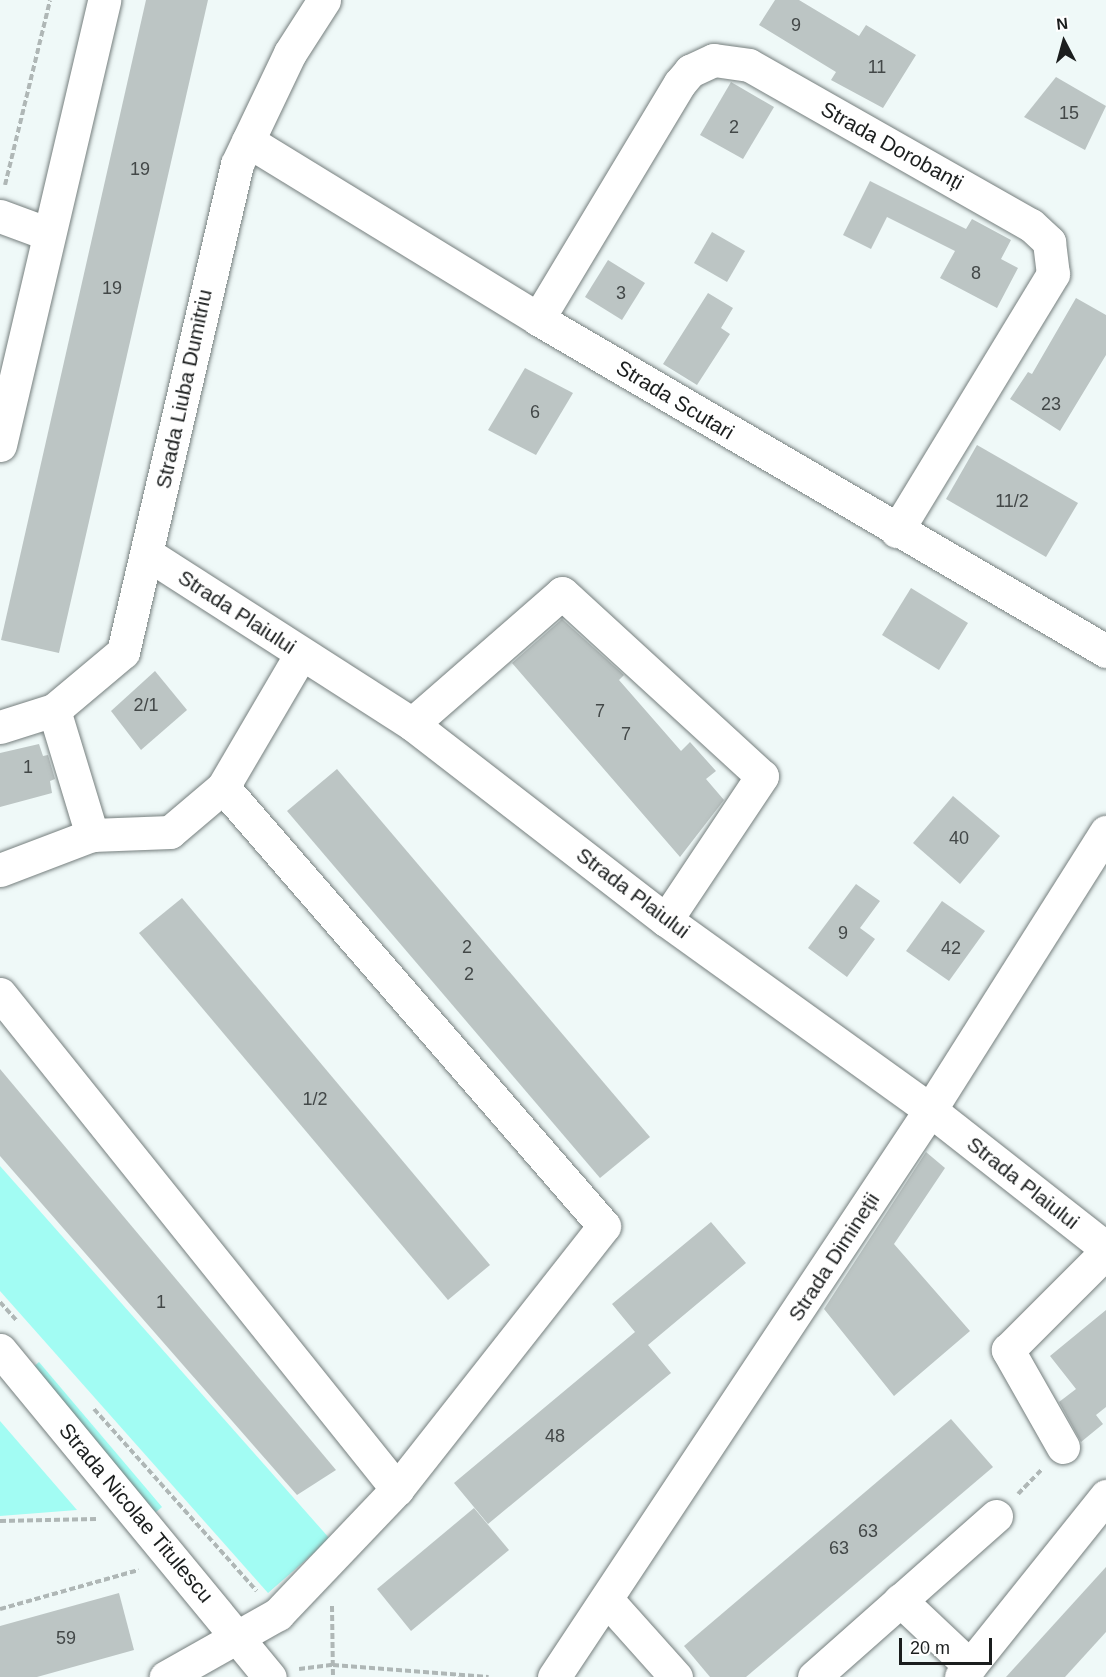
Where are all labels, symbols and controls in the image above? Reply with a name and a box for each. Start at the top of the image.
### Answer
north arrow [1034,12,1094,72]
house number: 9 [791,14,801,36]
text: N [1055,15,1069,33]
house number: 11 [868,56,886,78]
street label: Strada Dorobanți [816,96,968,196]
house number: 15 [1059,102,1079,124]
house number: 2 [729,116,739,138]
house number: 19 [130,158,150,180]
house number: 8 [971,262,981,284]
house number: 19 [102,277,122,299]
house number: 3 [616,282,626,304]
street label: Strada Liuba Dumitriu [151,287,217,491]
street label: Strada Scutari [611,355,739,445]
house number: 23 [1041,393,1061,415]
house number: 6 [530,401,540,423]
house number: 11/2 [995,490,1029,512]
street label: Strada Plaiului [173,565,301,659]
house number: 2/1 [133,694,159,716]
house number: 7 [595,700,605,722]
house number: 7 [621,723,631,745]
house number: 1 [23,756,33,778]
house number: 40 [949,827,969,849]
street label: Strada Plaiului [571,842,695,944]
house number: 9 [838,922,848,944]
house number: 2 [462,936,472,958]
house number: 42 [941,937,961,959]
house number: 2 [464,963,474,985]
house number: 1/2 [302,1088,328,1110]
street label: Strada Plaiului [962,1131,1084,1235]
street label: Strada Dimineții [783,1188,885,1326]
house number: 1 [156,1291,166,1313]
street label: Strada Nicolae Titulescu [53,1418,219,1608]
house number: 48 [545,1425,565,1447]
house number: 63 [858,1520,878,1542]
house number: 63 [829,1537,849,1559]
scale bar [902,1626,995,1664]
house number: 59 [56,1627,76,1649]
text: 20 m [910,1638,950,1658]

